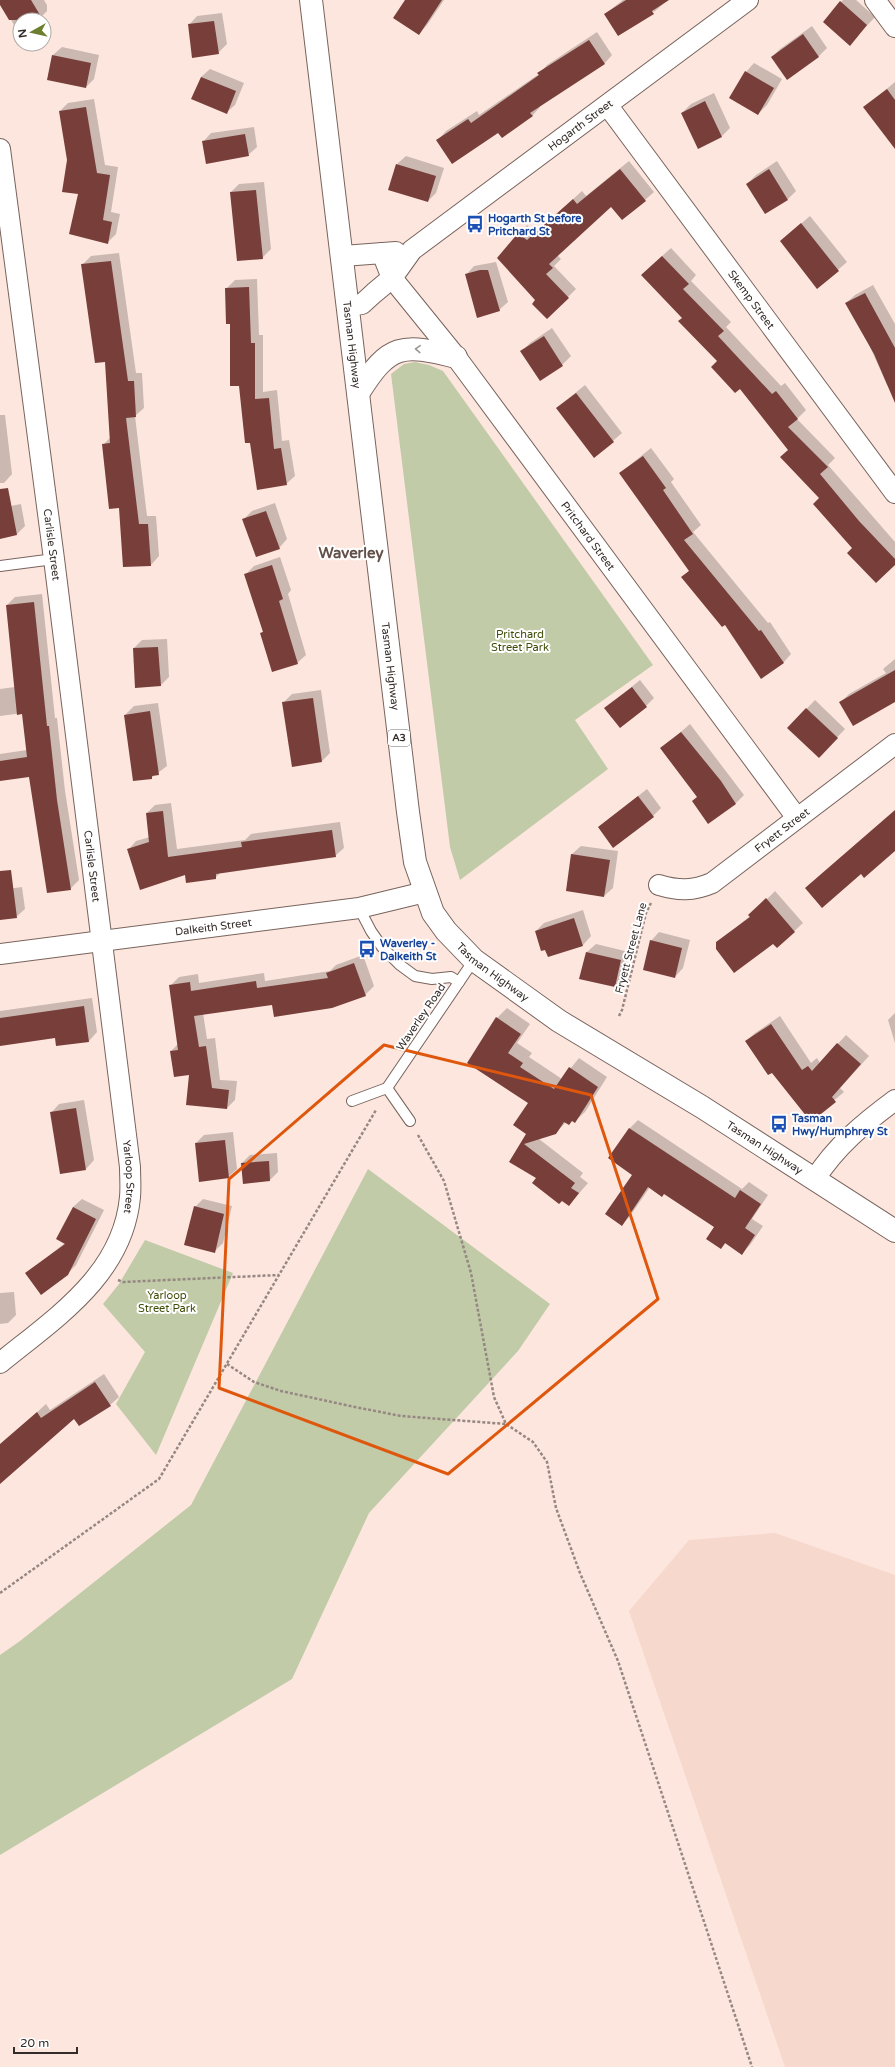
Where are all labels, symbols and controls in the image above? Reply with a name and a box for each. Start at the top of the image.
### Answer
north arrow [12,12,52,52]
text: N [16,28,30,39]
street label: Hogarth Street [545,96,615,153]
place label: Hogarth St before Pritchard St [488,212,582,238]
bus stop icon: Hogarth St before Pritchard St [465,214,485,234]
street label: Skemp Street [725,267,778,332]
street label: Tasman Highway [340,300,364,389]
one-way arrow [415,344,421,353]
street label: Pritchard Street [558,499,618,573]
street label: Carlisle Street [41,508,63,581]
district label: Waverley [318,544,384,563]
street label: Tasman Highway [379,622,402,711]
park label: Pritchard Street Park [491,628,549,654]
road number: A3 [388,730,410,746]
street label: Fryett Street [752,805,812,855]
street label: Carlisle Street [81,829,103,903]
street label: Fryett Street Lane [613,901,649,995]
street label: Dalkeith Street [174,915,252,938]
place label: Waverley - Dalkeith St [380,937,437,963]
bus stop icon: Waverley - Dalkeith St [357,939,377,959]
street label: Tasman Highway [454,940,532,1004]
street label: Waverley Road [394,981,448,1053]
place label: Tasman Hwy/Humphrey St [791,1112,889,1139]
bus stop icon: Tasman Hwy/Humphrey St [769,1114,789,1134]
street label: Tasman Highway [724,1118,806,1177]
street label: Yarloop Street [120,1139,137,1215]
park label: Yarloop Street Park [138,1289,196,1315]
scale bar [14,2029,77,2055]
text: 20 m [20,2036,49,2050]

